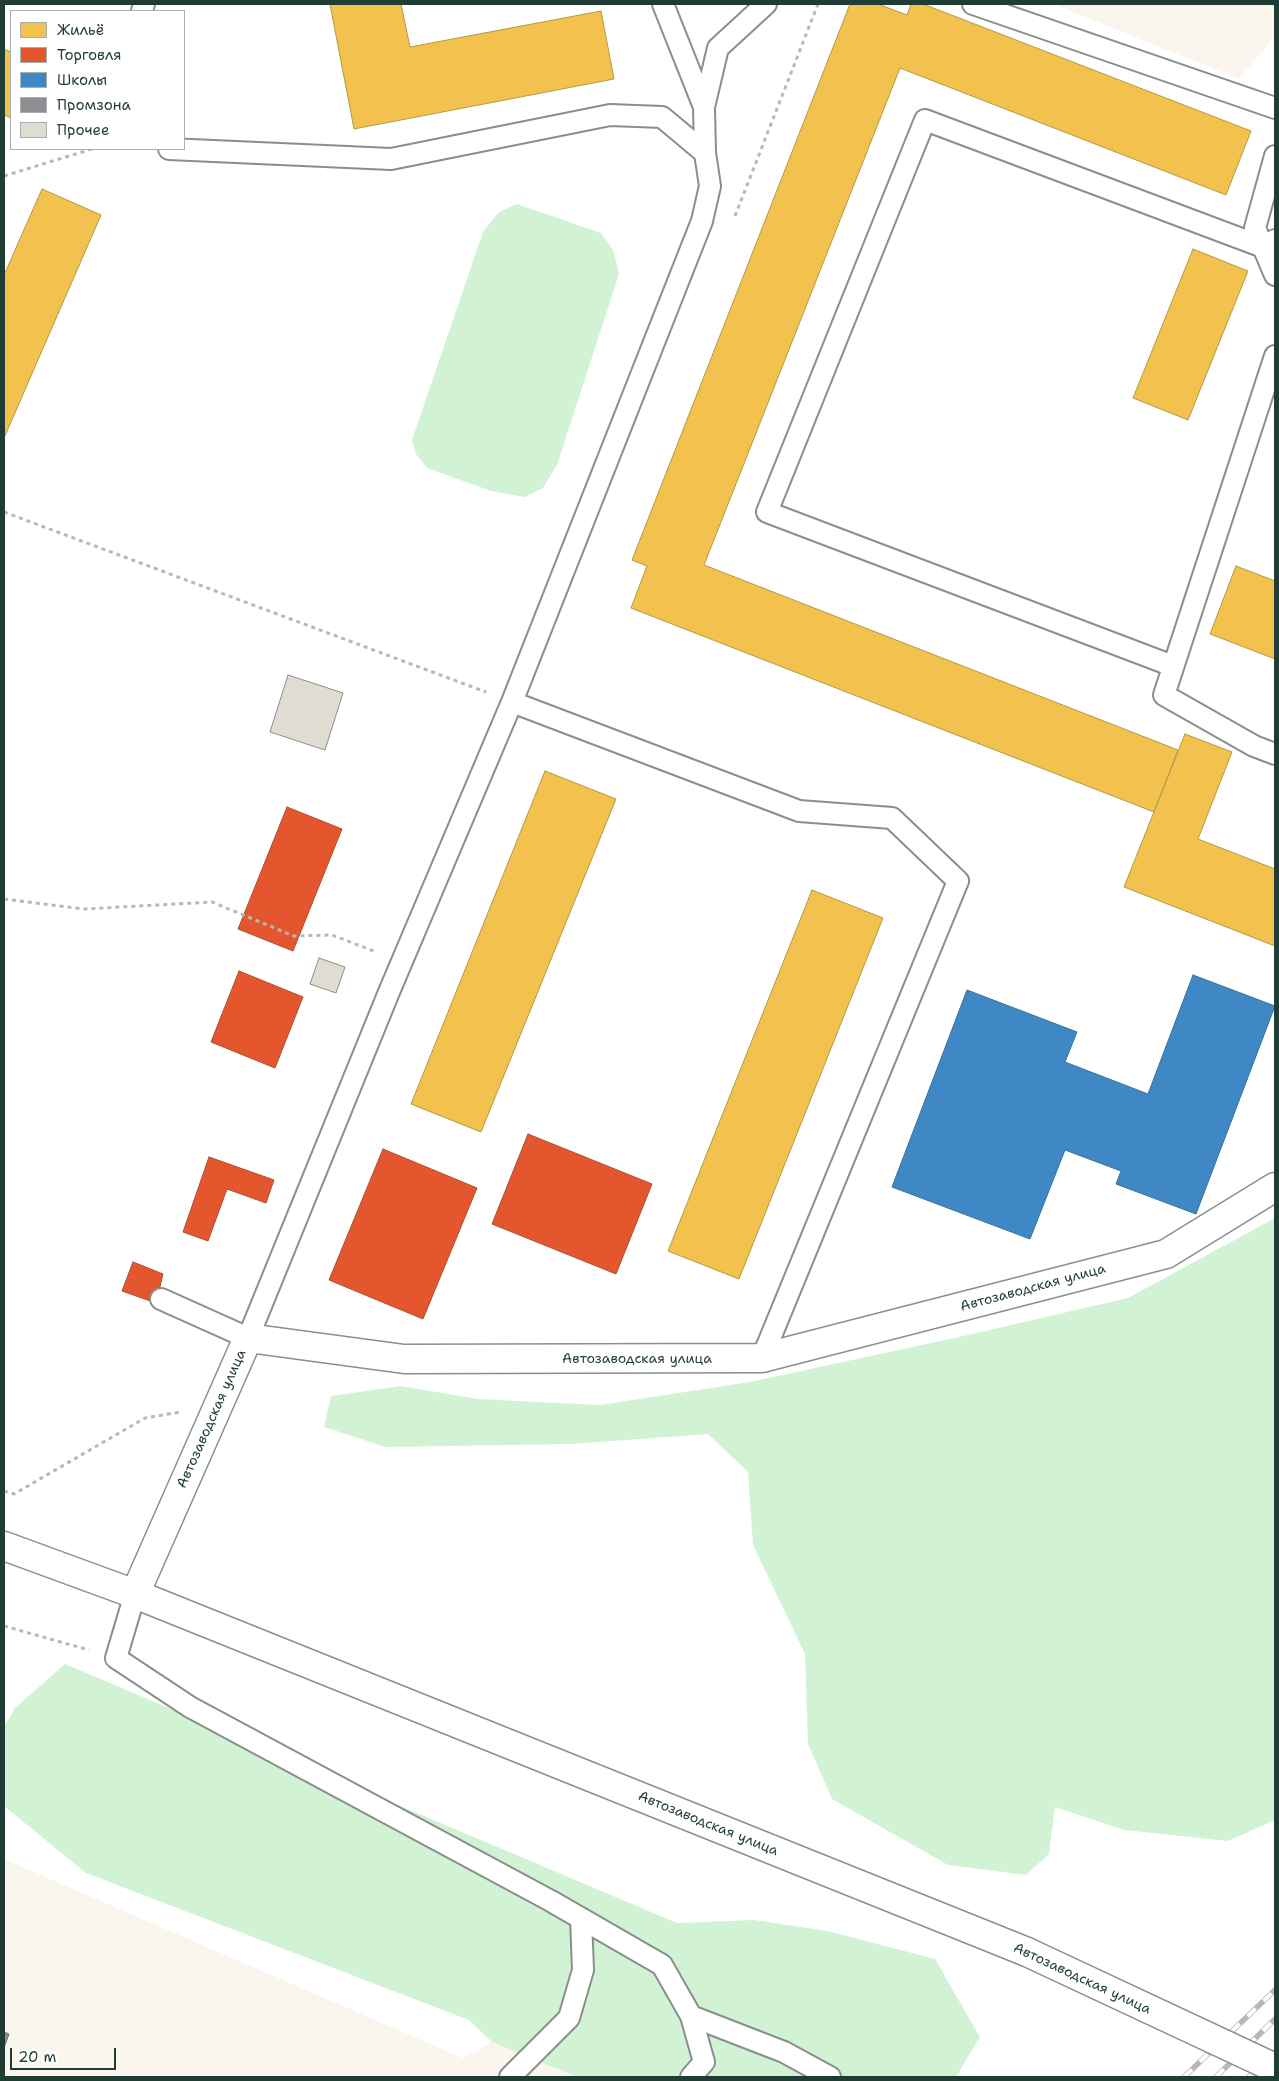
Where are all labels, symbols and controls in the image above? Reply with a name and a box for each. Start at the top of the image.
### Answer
legend [10,10,185,150]
text: Жильё [57,20,104,40]
text: Торговля [57,45,122,65]
text: Школы [57,70,107,90]
text: Промзона [57,95,131,115]
text: Прочее [57,120,109,140]
street label: Автозаводская улица [958,1260,1108,1316]
street label: Автозаводская улица [174,1347,250,1491]
street label: Автозаводская улица [562,1351,712,1367]
street label: Автозаводская улица [635,1788,781,1860]
street label: Автозаводская улица [1011,1940,1153,2018]
scale bar [12,2038,119,2070]
text: 20 m [18,2047,57,2067]

